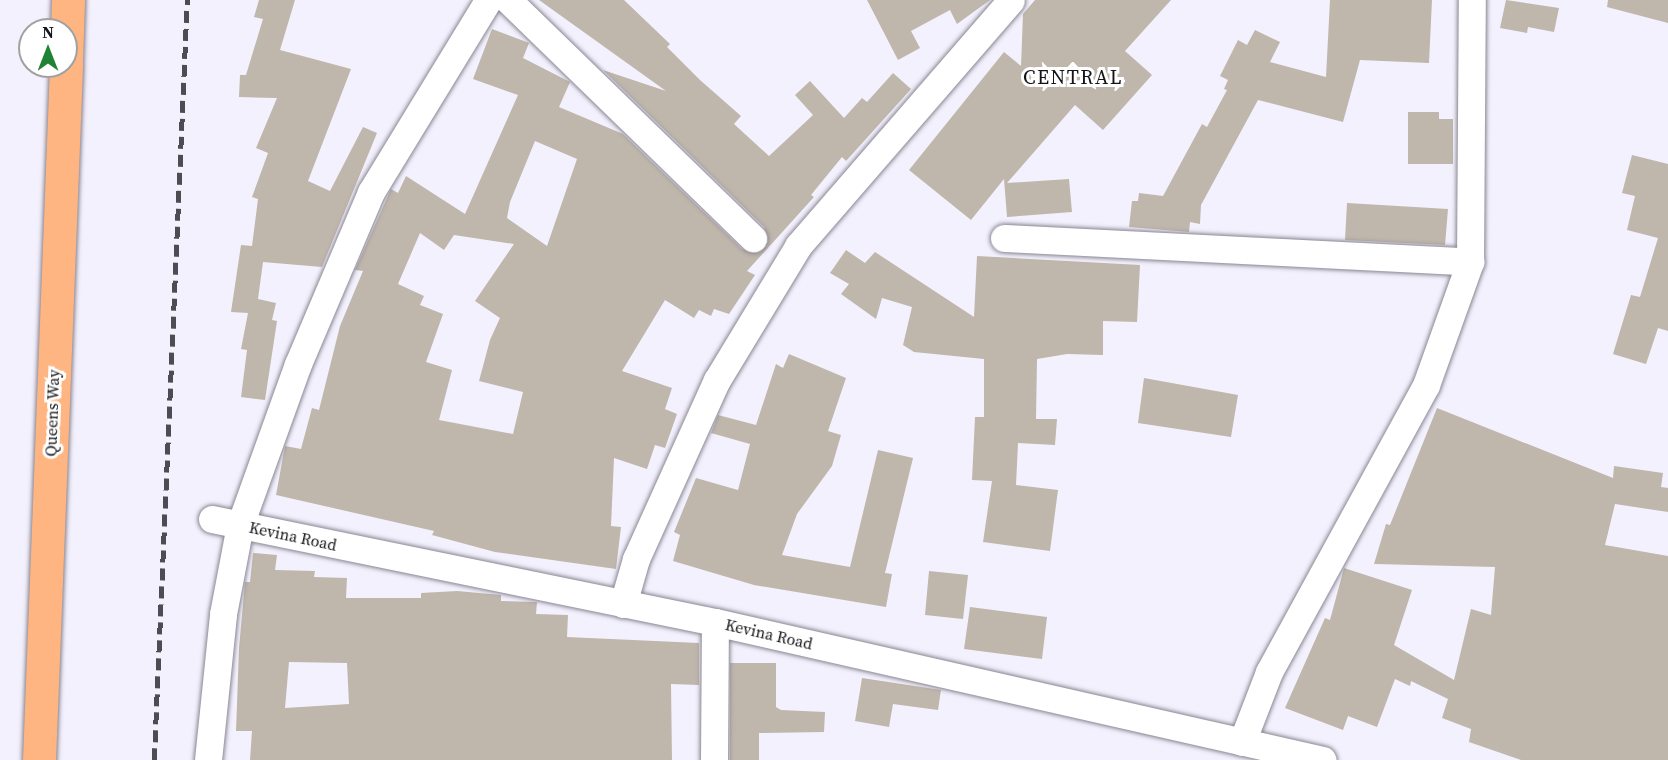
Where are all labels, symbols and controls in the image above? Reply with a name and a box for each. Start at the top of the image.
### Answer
north arrow [18,18,78,78]
text: N [42,21,54,43]
district label: CENTRAL [1023,65,1123,89]
street label: Queens Way [41,369,63,457]
street label: Kevina Road [247,517,339,555]
street label: Kevina Road [723,615,815,653]

